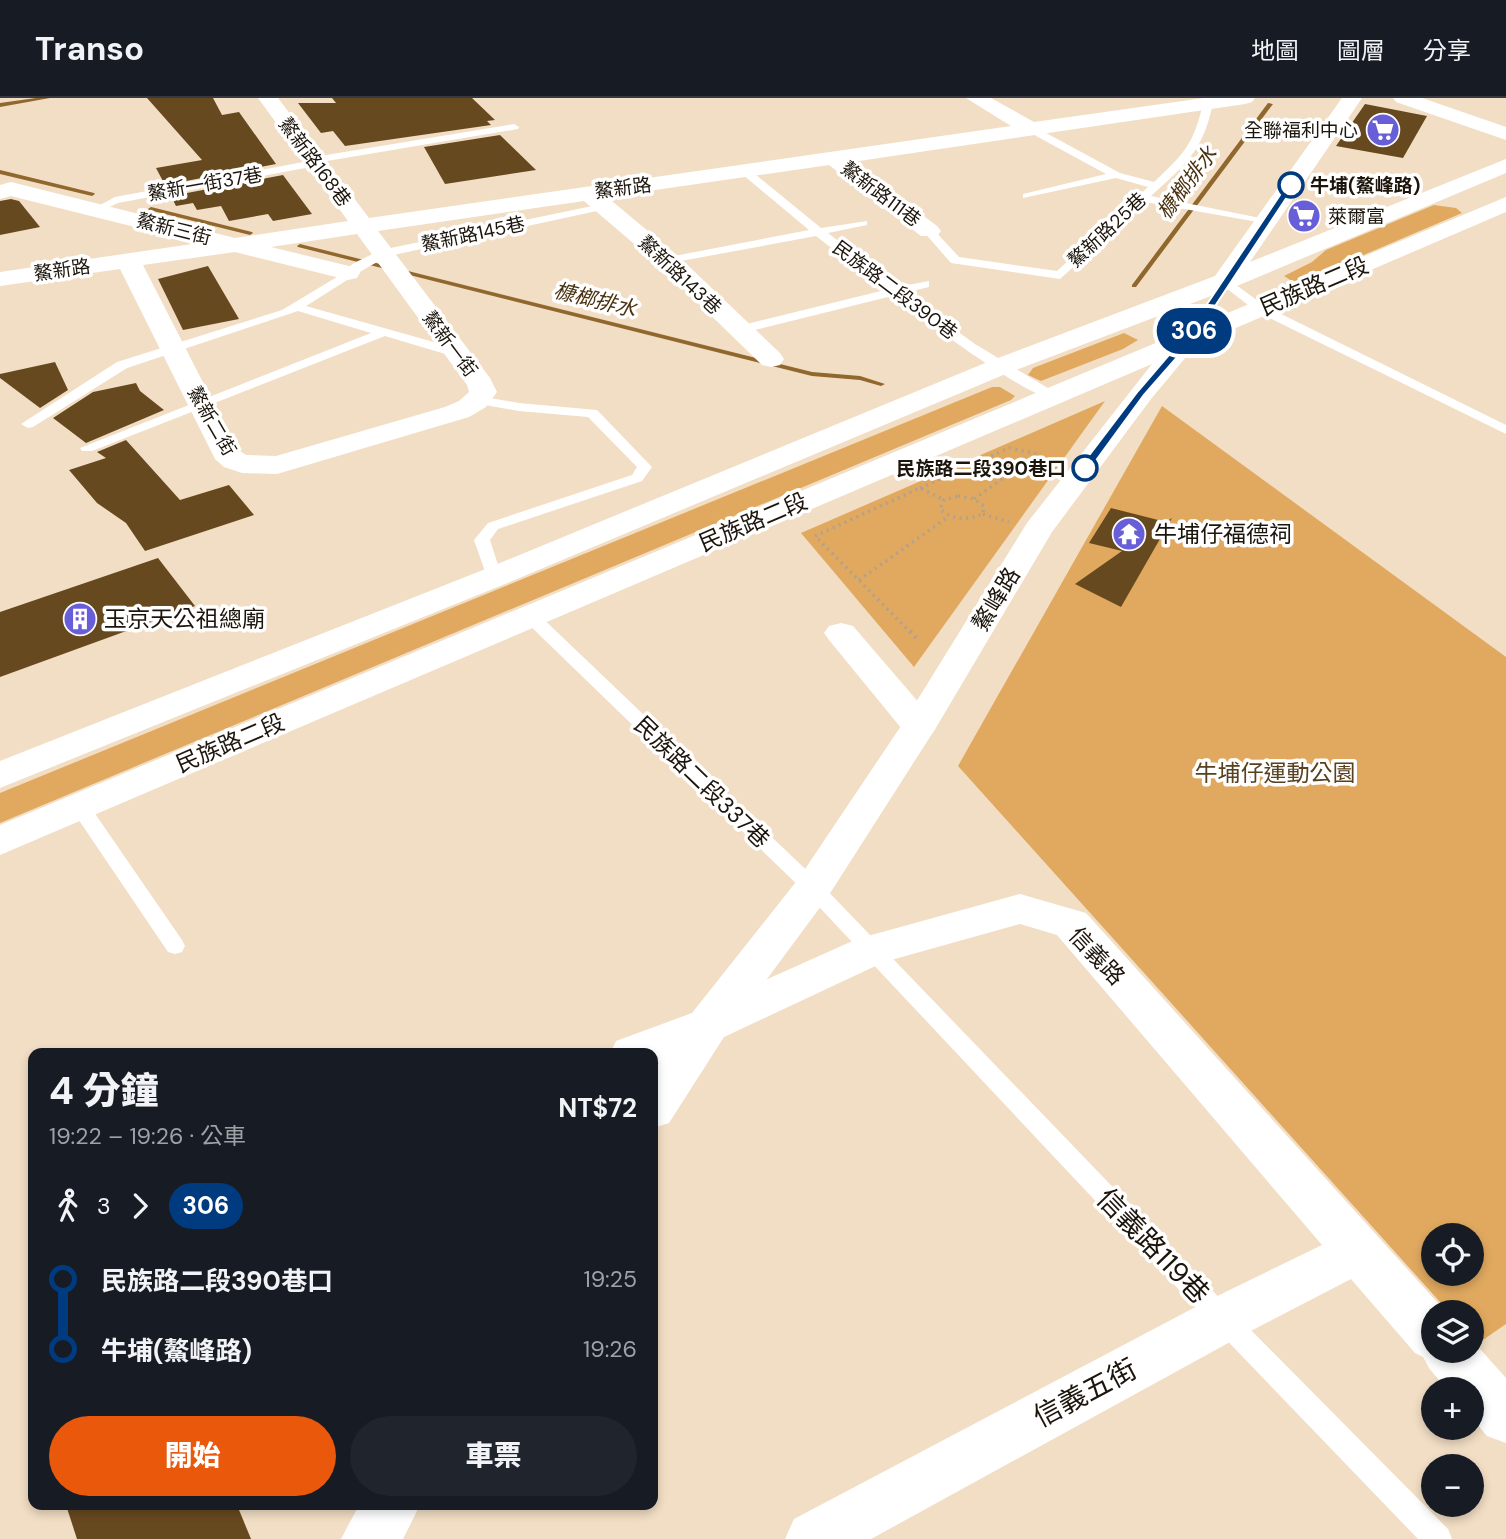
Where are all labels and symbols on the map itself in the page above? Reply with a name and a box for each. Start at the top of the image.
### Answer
supermarket icon: 全聯福利中心 [1364,111,1402,149]
street label: 鰲新路168巷 [273,112,357,212]
place label: 全聯福利中心 [1244,118,1358,143]
water label: 槺榔排水 [1151,140,1224,225]
street label: 鰲新路111巷 [836,156,926,232]
street label: 鰲新一街37巷 [146,162,264,206]
street label: 鰲新路 [593,172,653,204]
marker: 牛埔(鰲峰路) [1278,172,1304,198]
place label: 牛埔(鰲峰路) [1310,173,1420,198]
street label: 鰲新路25巷 [1062,187,1152,273]
supermarket icon: 萊爾富 [1285,197,1323,235]
place label: 萊爾富 [1328,204,1385,229]
street label: 鰲新三街 [134,208,214,250]
street label: 鰲新路145巷 [419,211,527,257]
street label: 鰲新路143巷 [633,230,727,320]
street label: 民族路二段390巷 [828,235,962,345]
street label: 民族路二段 [1255,250,1373,322]
street label: 鰲新路 [32,254,92,286]
water label: 槺榔排水 [551,276,640,324]
street label: 鰲新一街 [417,306,483,382]
line badge: 306 [1154,308,1234,354]
street label: 鰲新二街 [182,382,242,460]
marker: 民族路二段390巷口 [1072,455,1098,481]
place label: 民族路二段390巷口 [897,456,1066,481]
street label: 民族路二段 [694,486,812,558]
temple icon: 牛埔仔福德祠 [1110,515,1148,553]
place label: 牛埔仔福德祠 [1154,519,1292,549]
street label: 鰲峰路 [965,562,1027,636]
building icon: 玉京天公祖總廟 [61,600,99,638]
place label: 玉京天公祖總廟 [104,604,265,634]
street label: 民族路二段 [171,707,289,779]
street label: 民族路二段337巷 [628,710,776,854]
park label: 牛埔仔運動公園 [1195,758,1356,788]
street label: 信義路 [1063,921,1131,991]
street label: 信義路119巷 [1089,1180,1217,1312]
street label: 信義五街 [1027,1350,1143,1436]

